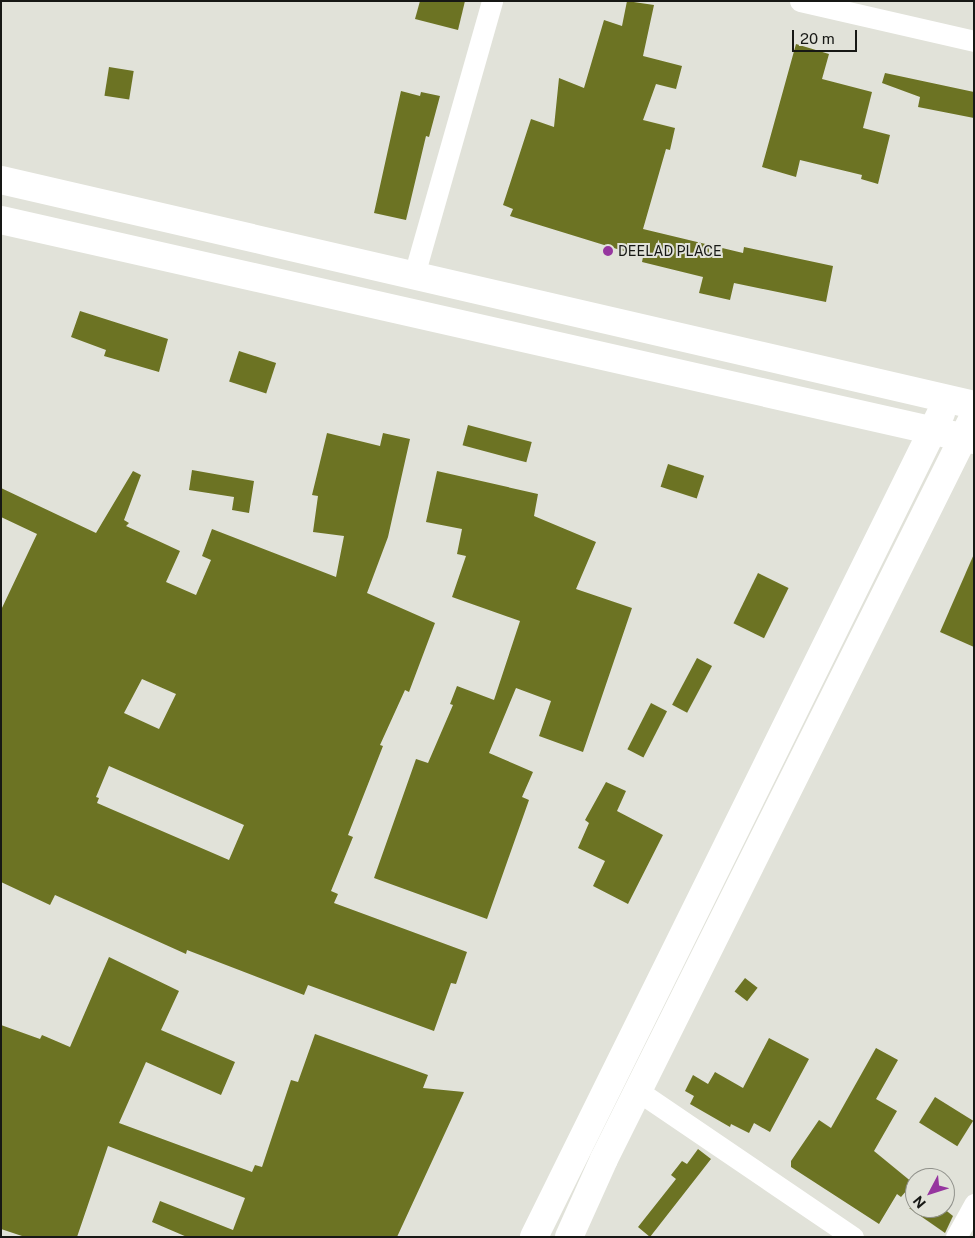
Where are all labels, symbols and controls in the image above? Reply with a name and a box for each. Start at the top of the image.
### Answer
scale bar [795,20,860,52]
text: 20 m [800,30,835,47]
place label: DEELAD PLACE [618,243,722,259]
marker: DEELAD PLACE [602,245,614,257]
north arrow [905,1168,955,1218]
text: N [910,1193,929,1211]

